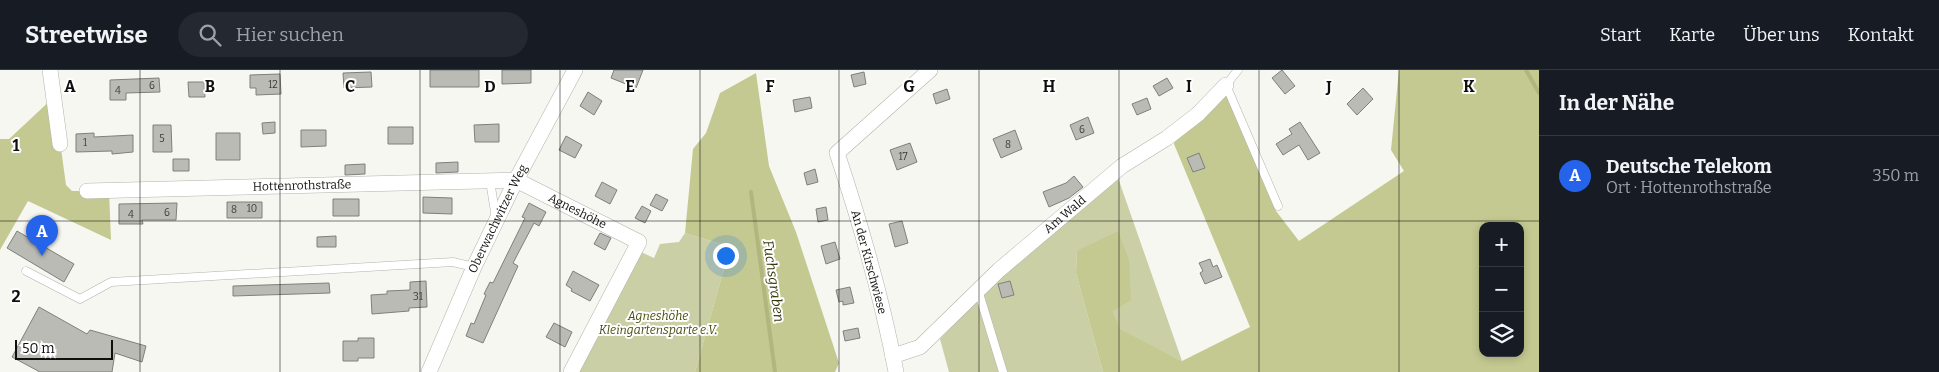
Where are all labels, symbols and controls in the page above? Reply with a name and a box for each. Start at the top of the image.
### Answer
search box [178,12,528,57]
text: Streetwise [25,21,148,49]
icon: search [196,21,224,49]
text: Hier suchen [236,23,344,46]
text: Start [1600,24,1641,46]
text: Karte [1669,24,1715,46]
text: Über uns [1743,24,1820,46]
text: Kontakt [1848,24,1914,46]
text: A [64,77,76,96]
text: B [205,77,215,96]
text: C [345,77,355,96]
text: D [484,77,496,96]
text: E [625,77,635,96]
text: F [766,77,775,96]
text: G [903,77,915,96]
text: H [1043,77,1056,96]
text: I [1186,77,1192,96]
text: J [1325,77,1332,96]
text: K [1463,77,1475,96]
house number: 12 [268,79,278,91]
house number: 6 [149,80,155,92]
house number: 4 [115,85,121,97]
text: In der Nähe [1559,90,1674,116]
house number: 6 [1079,124,1085,136]
house number: 5 [159,133,165,145]
text: 1 [13,136,20,155]
house number: 1 [83,137,87,149]
house number: 8 [1005,139,1011,151]
house number: 17 [899,151,907,163]
text: Deutsche Telekom [1606,155,1772,178]
street label: Oberwachwitzer Weg [465,162,530,275]
text: A [1569,166,1581,185]
text: 350 m [1873,166,1919,185]
street label: Hottenrothstraße [252,177,351,194]
text: Ort · Hottenrothstraße [1606,178,1771,197]
street label: Agneshöhe [546,191,609,231]
street label: Am Wald [1041,193,1089,236]
house number: 10 [247,203,257,215]
house number: 8 [231,204,237,216]
house number: 6 [164,207,170,219]
street label: An der Kirschwiese [848,208,890,316]
house number: 4 [128,209,134,221]
pin: A [26,215,58,256]
map controls [1479,222,1524,357]
button: + [1479,222,1524,267]
water label: Fuchsgraben [759,239,788,323]
your location [713,243,739,269]
button: − [1479,267,1524,312]
text: 2 [11,287,21,306]
house number: 31 [413,291,423,303]
park label: Agneshöhe Kleingartensparte e.V. [599,309,717,337]
button: layers [1479,312,1524,357]
scale bar [15,337,112,360]
text: 50 m [22,340,55,357]

